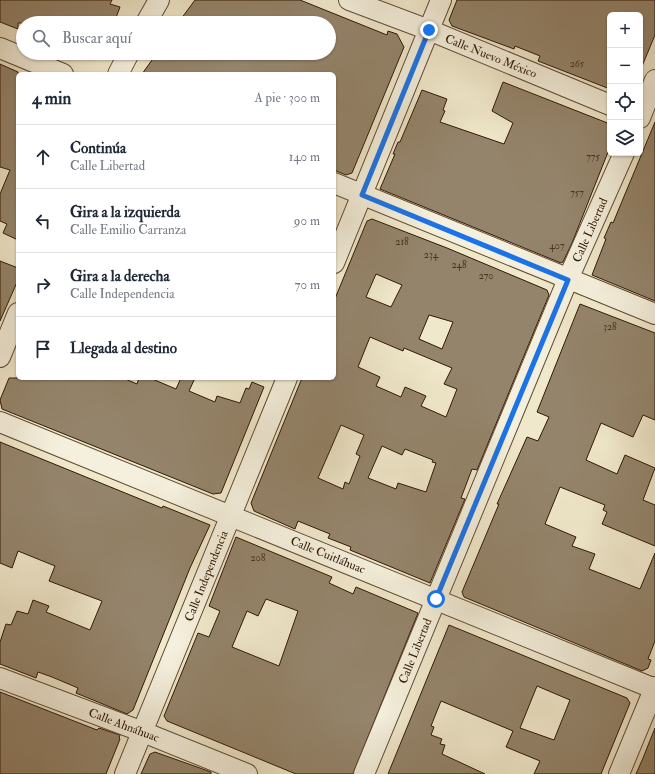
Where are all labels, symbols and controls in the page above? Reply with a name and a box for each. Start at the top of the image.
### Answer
map controls [607,12,643,156]
button: + [607,12,643,48]
search box [16,16,336,60]
route end [420,21,438,39]
icon: search [30,27,52,49]
text: Buscar aquí [62,29,131,48]
street label: Calle Nuevo México [443,31,539,82]
button: − [607,48,643,84]
house number: 265 [570,58,585,70]
button: locate [607,84,643,120]
text: 4 min [32,88,71,109]
text: A pie · 300 m [254,90,320,106]
button: layers [607,120,643,156]
text: Continúa [70,139,126,158]
icon: ahead [32,146,54,168]
text: 140 m [289,149,320,165]
house number: 775 [586,151,600,163]
text: Calle Libertad [70,158,145,174]
house number: 757 [570,187,584,199]
street label: Calle Libertad [570,195,611,265]
text: Gira a la izquierda [70,203,180,222]
icon: left [32,210,54,232]
text: 90 m [294,213,320,229]
text: Calle Emilio Carranza [70,222,186,238]
house number: 218 [395,236,409,248]
house number: 407 [549,240,565,252]
house number: 234 [424,249,439,261]
house number: 248 [451,259,467,271]
text: Gira a la derecha [70,267,170,286]
house number: 270 [479,270,493,282]
icon: right [32,274,54,296]
text: 70 m [295,277,320,293]
text: Calle Independencia [70,286,175,302]
house number: 328 [603,321,617,333]
icon: arrive [32,338,54,360]
text: Llegada al destino [70,339,177,358]
street label: Calle Independencia [181,528,232,624]
street label: Calle Cuitláhuac [288,534,368,577]
house number: 208 [251,552,266,564]
route start [427,590,445,608]
street label: Calle Libertad [396,616,435,686]
street label: Calle Ahnáhuac [86,705,161,746]

